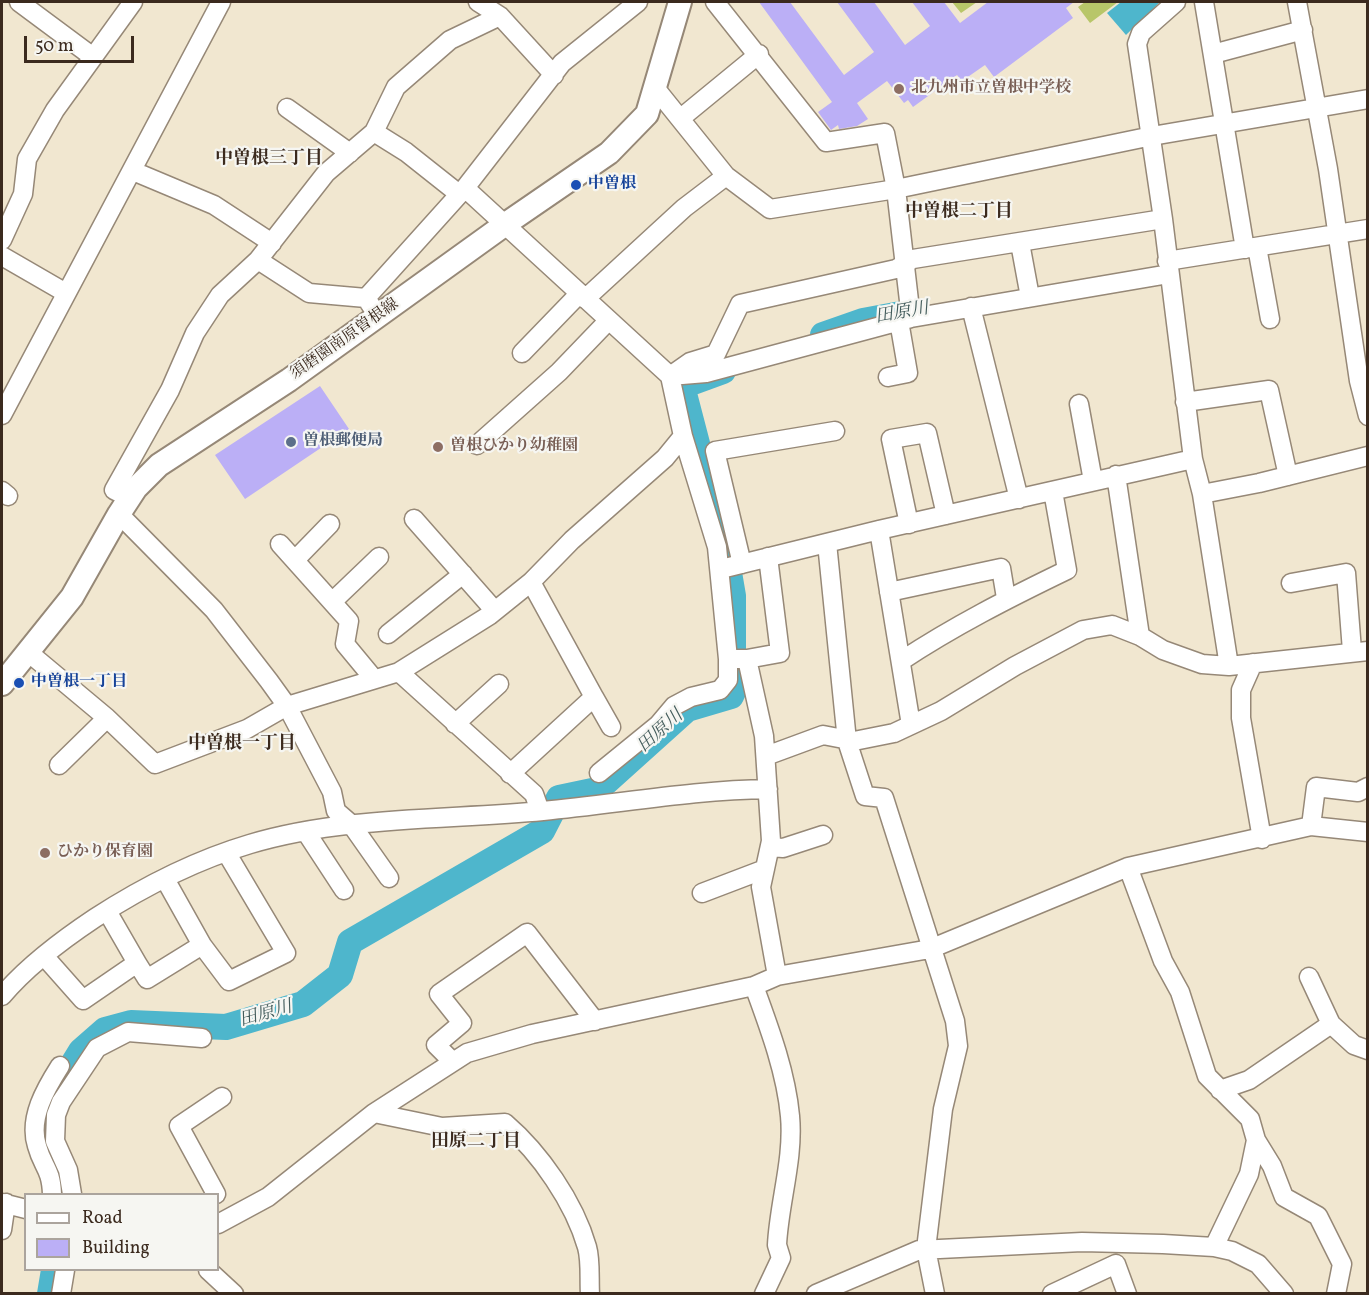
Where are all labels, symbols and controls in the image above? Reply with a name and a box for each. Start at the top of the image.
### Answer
scale bar [27,24,136,62]
text: 50 m [35,34,74,59]
place label: 北九州市立曽根中学校 [911,79,1071,99]
marker: 北九州市立曽根中学校 [892,82,906,96]
district label: 中曽根三丁目 [215,149,323,171]
place label: 中曽根 [588,175,636,195]
marker: 中曽根 [569,178,583,192]
district label: 中曽根二丁目 [905,202,1013,224]
street label: 須磨園南原曽根線 [287,295,403,385]
water label: 田原川 [874,299,930,329]
place label: 曽根郵便局 [303,432,383,452]
marker: 曽根郵便局 [284,435,298,449]
place label: 曽根ひかり幼稚園 [450,437,578,457]
marker: 曽根ひかり幼稚園 [431,440,445,454]
place label: 中曽根一丁目 [31,673,127,693]
marker: 中曽根一丁目 [12,676,26,690]
water label: 田原川 [634,706,688,758]
district label: 中曽根一丁目 [188,734,296,756]
place label: ひかり保育園 [57,843,153,863]
marker: ひかり保育園 [38,846,52,860]
water label: 田原川 [237,997,295,1033]
district label: 田原二丁目 [431,1132,521,1154]
legend [24,1193,219,1271]
text: Road [82,1206,123,1231]
text: Building [82,1236,150,1261]

